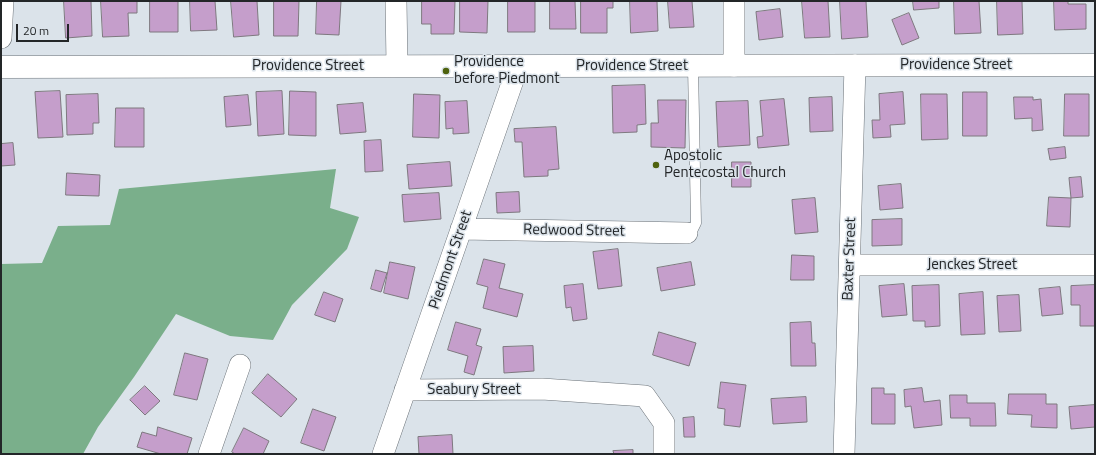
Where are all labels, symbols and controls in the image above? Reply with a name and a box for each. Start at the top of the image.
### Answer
scale bar [18,16,71,42]
text: 20 m [23,21,49,40]
place label: Providence before Piedmont [454,53,560,88]
street label: Providence Street [900,56,1012,74]
street label: Providence Street [252,57,364,75]
street label: Providence Street [576,57,688,75]
marker: Providence before Piedmont [441,66,451,76]
place label: Apostolic Pentecostal Church [664,147,786,182]
marker: Apostolic Pentecostal Church [651,160,661,170]
street label: Piedmont Street [426,208,476,312]
street label: Baxter Street [840,217,860,301]
street label: Redwood Street [523,221,625,241]
street label: Jenckes Street [927,256,1017,274]
street label: Seabury Street [427,381,521,399]

